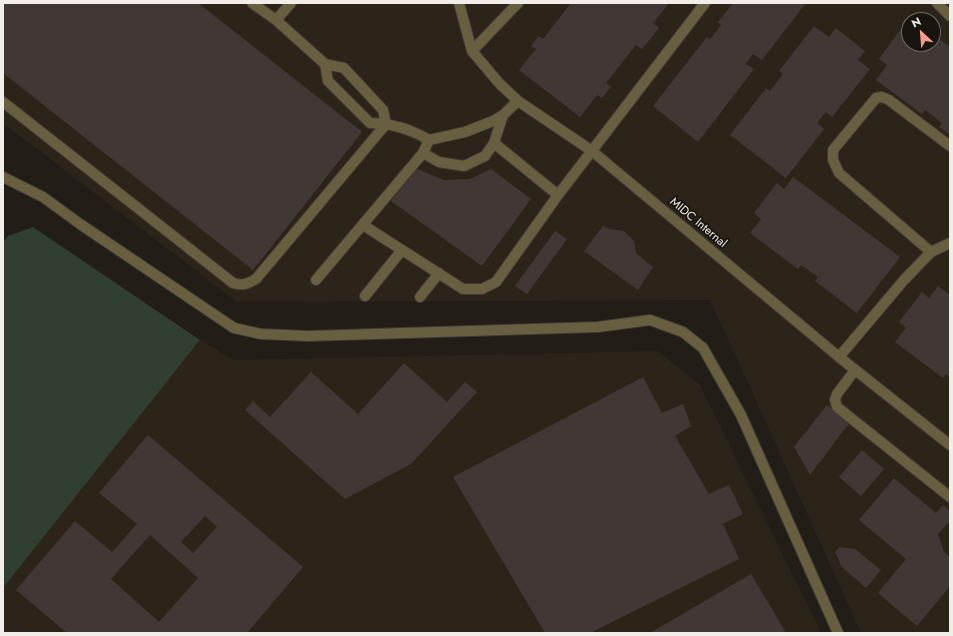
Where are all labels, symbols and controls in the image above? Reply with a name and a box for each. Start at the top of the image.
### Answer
north arrow [901,12,941,52]
text: N [909,13,924,31]
street label: MIDC Internal [667,195,729,251]

